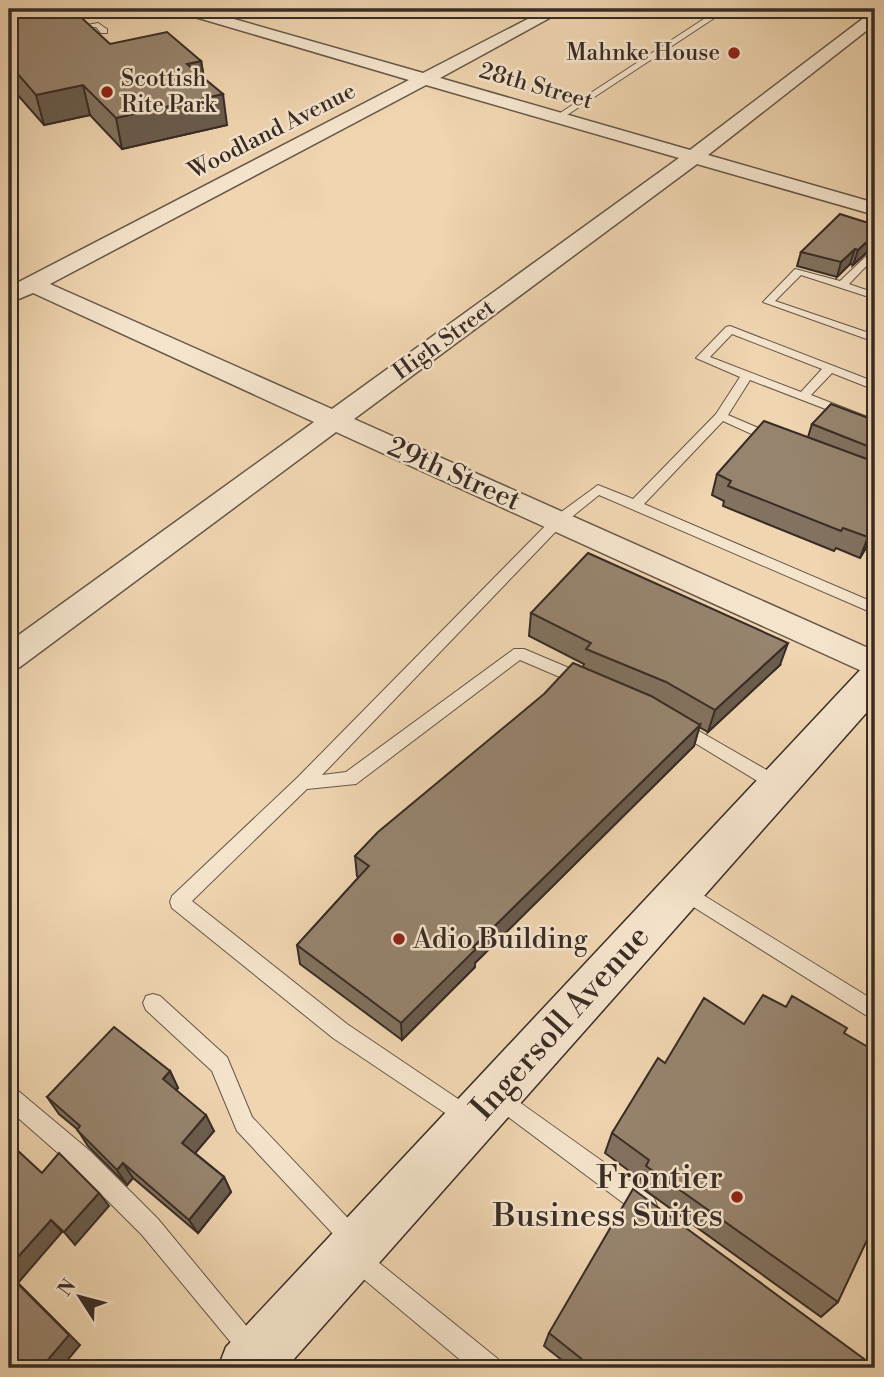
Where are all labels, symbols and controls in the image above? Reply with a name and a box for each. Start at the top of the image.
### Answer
place label: Mahnke House [566,39,720,67]
marker: Mahnke House [726,45,742,61]
street label: 28th Street [476,56,596,116]
place label: Scottish Rite Park [121,65,217,119]
street label: Woodland Avenue [183,77,360,186]
marker: Scottish Rite Park [99,84,115,100]
street label: High Street [388,294,500,386]
street label: 29th Street [382,429,526,519]
street label: Ingersoll Avenue [463,917,659,1129]
place label: Adio Building [412,922,588,957]
marker: Adio Building [391,931,407,947]
place label: Frontier Business Suites [492,1158,723,1237]
marker: Frontier Business Suites [729,1189,745,1205]
north arrow [46,1262,116,1332]
text: N [53,1274,81,1301]

